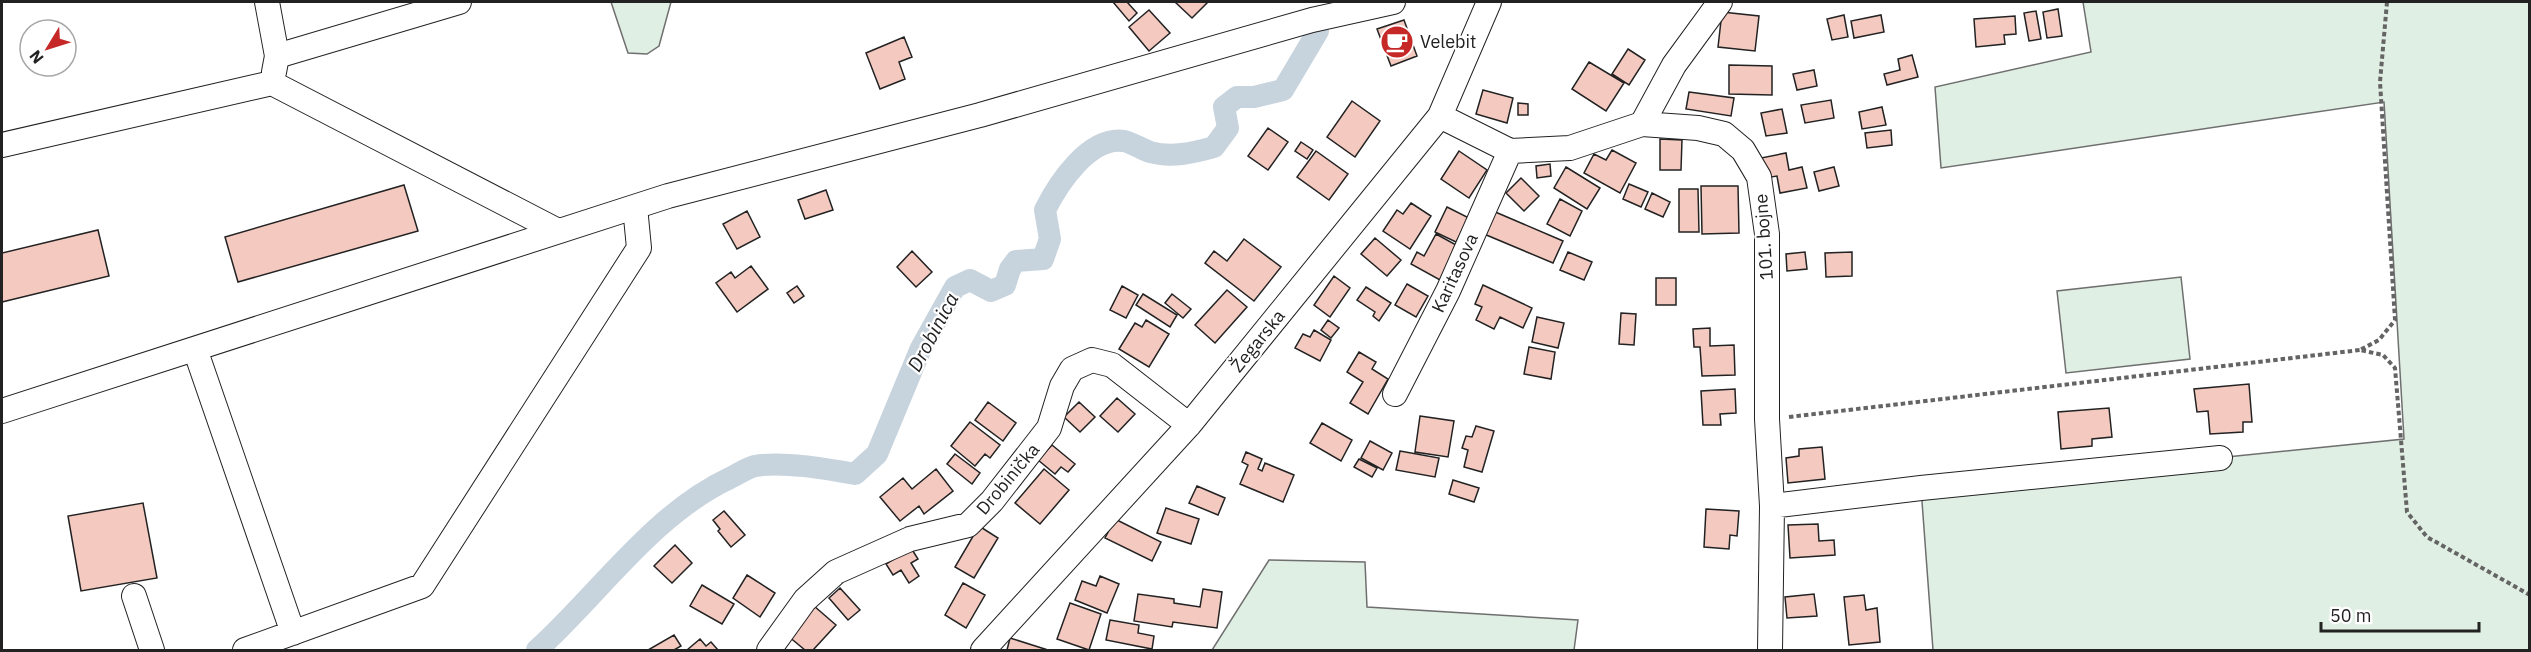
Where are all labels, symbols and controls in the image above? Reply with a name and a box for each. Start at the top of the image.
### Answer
north arrow [18,18,78,78]
cafe icon: Velebit [1379,24,1415,60]
place label: Velebit [1420,30,1476,53]
text: N [25,47,48,68]
street label: 101. bojne [1749,193,1778,281]
street label: Karitasova [1426,229,1483,316]
water label: Drobinica [900,288,965,376]
street label: Žegarska [1225,305,1290,377]
street label: Drobinička [971,438,1044,519]
scale bar [2321,595,2478,633]
text: 50 m [2330,604,2372,627]

